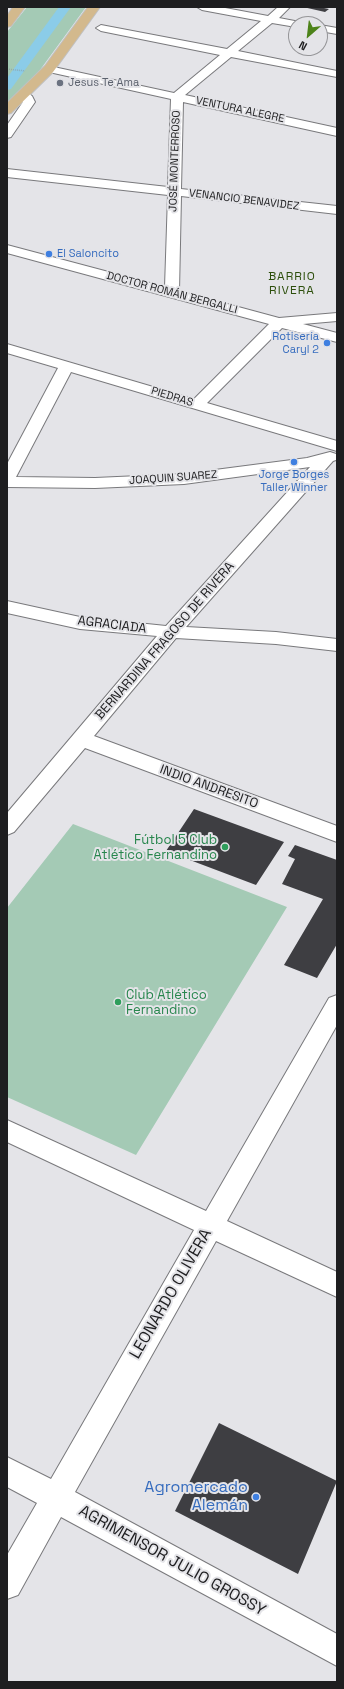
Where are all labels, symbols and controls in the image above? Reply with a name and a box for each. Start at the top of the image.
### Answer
north arrow [288,16,328,56]
text: N [296,38,309,54]
place label: Jesus Te Ama [68,76,139,90]
marker: Jesus Te Ama [55,78,65,88]
street label: VENTURA ALEGRE [194,94,286,126]
street label: JOSÉ MONTERROSO [167,110,183,212]
street label: VENANCIO BENAVIDEZ [188,187,300,213]
place label: El Saloncito [57,247,119,261]
marker: El Saloncito [44,249,54,259]
street label: DOCTOR ROMÁN BERGALLI [105,269,239,317]
district label: BARRIO RIVERA [268,270,316,298]
place label: Rotisería Caryl 2 [272,330,319,356]
marker: Rotisería Caryl 2 [322,338,332,348]
street label: PIEDRAS [149,384,195,410]
marker: Jorge Borges Taller Winner [289,457,299,467]
street label: JOAQUIN SUAREZ [129,468,217,488]
place label: Jorge Borges Taller Winner [259,468,329,494]
street label: BERNARDINA FRAGOSO DE RIVERA [92,559,238,723]
street label: AGRACIADA [77,613,147,637]
street label: INDIO ANDRESITO [158,762,260,812]
place label: Fútbol 5 Club Atlético Fernandino [94,832,217,863]
marker: Fútbol 5 Club Atlético Fernandino [220,842,230,852]
place label: Club Atlético Fernandino [126,987,207,1018]
marker: Club Atlético Fernandino [113,997,123,1007]
street label: LEONARDO OLIVERA [126,1226,216,1362]
place label: Agromercado Alemán [144,1478,248,1516]
marker: Agromercado Alemán [251,1492,261,1502]
street label: AGRIMENSOR JULIO GROSSY [75,1502,269,1620]

